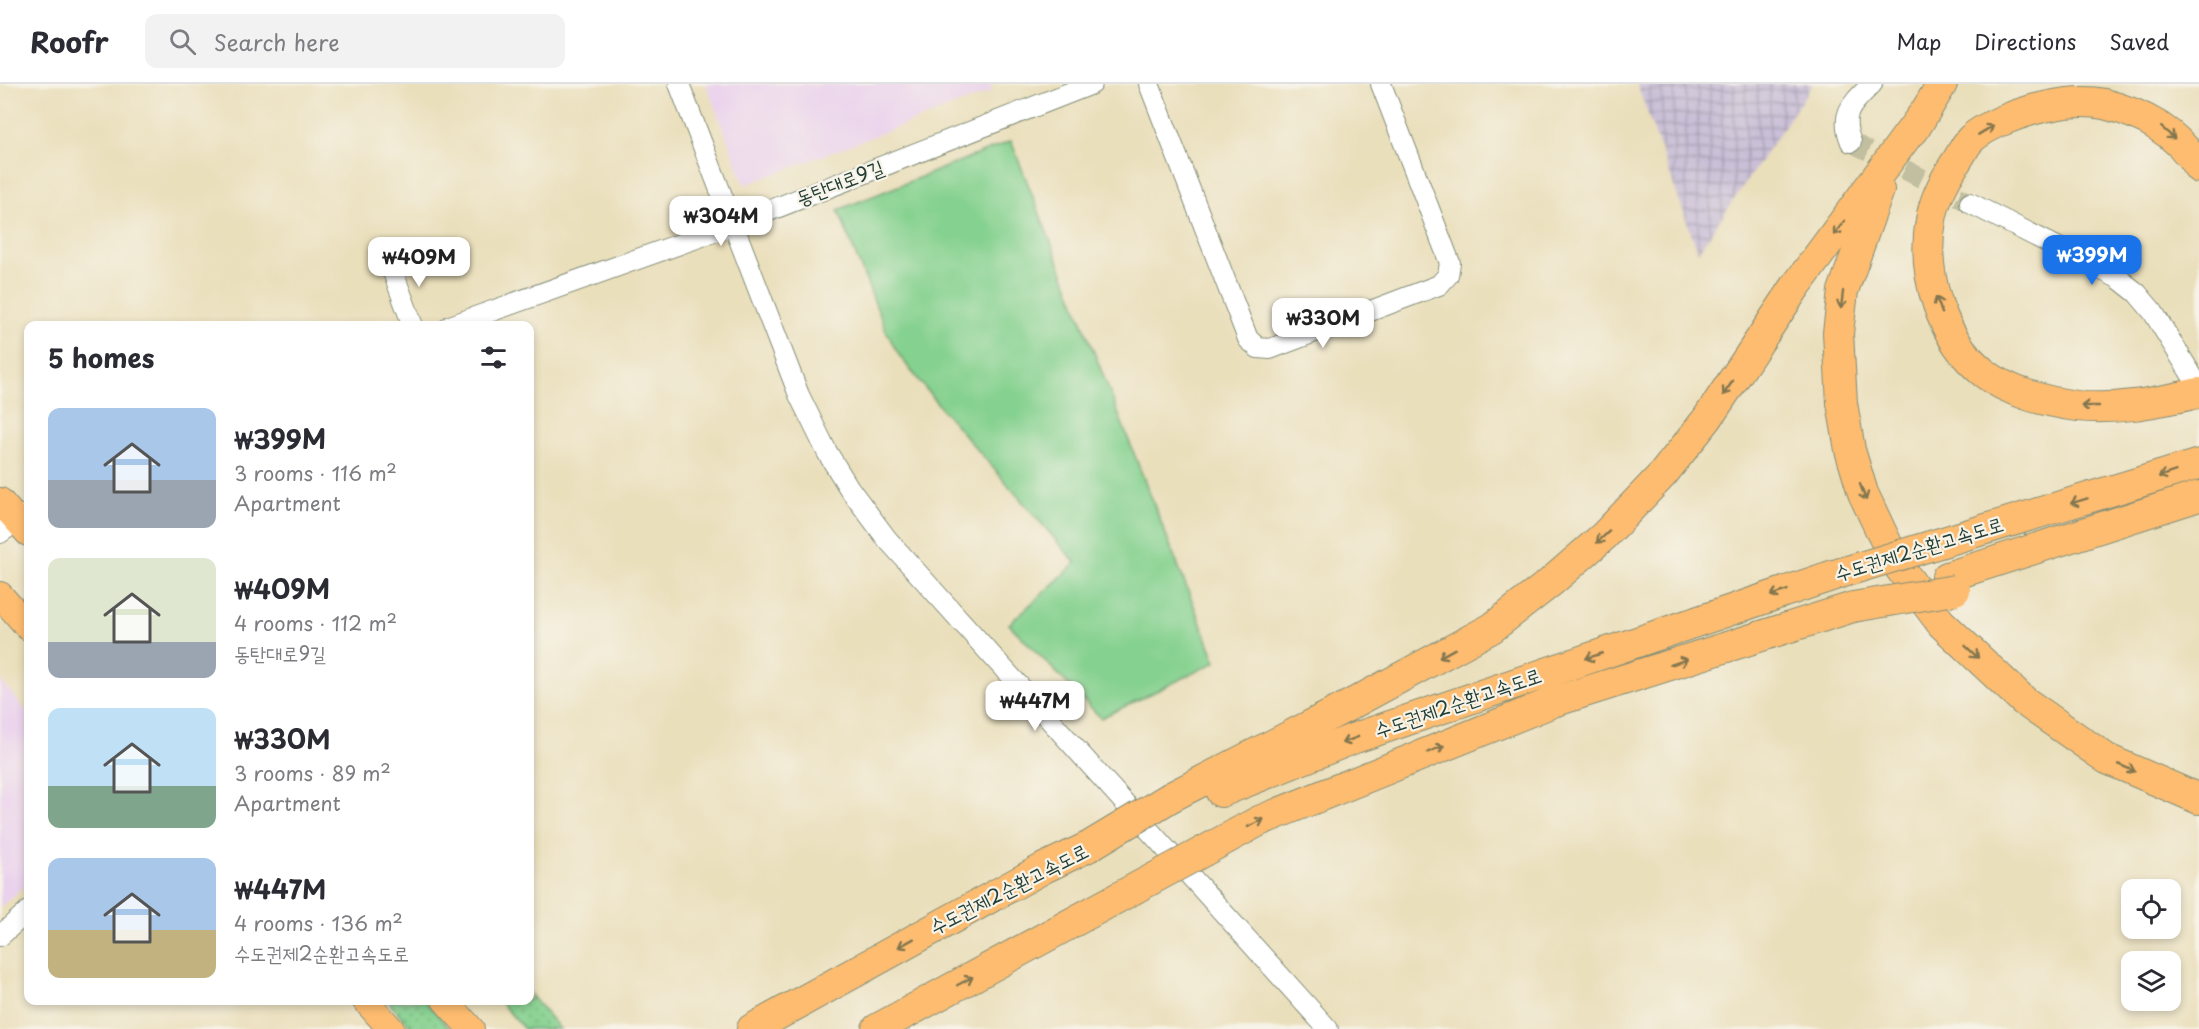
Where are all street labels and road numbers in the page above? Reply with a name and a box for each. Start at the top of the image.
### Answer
street label: 동탄대로9길 [791,152,888,213]
street label: 수도권제2순환고속도로 [1831,508,2007,588]
street label: 수도권제2순환고속도로 [1370,659,1545,745]
street label: 수도권제2순환고속도로 [924,835,1093,941]

